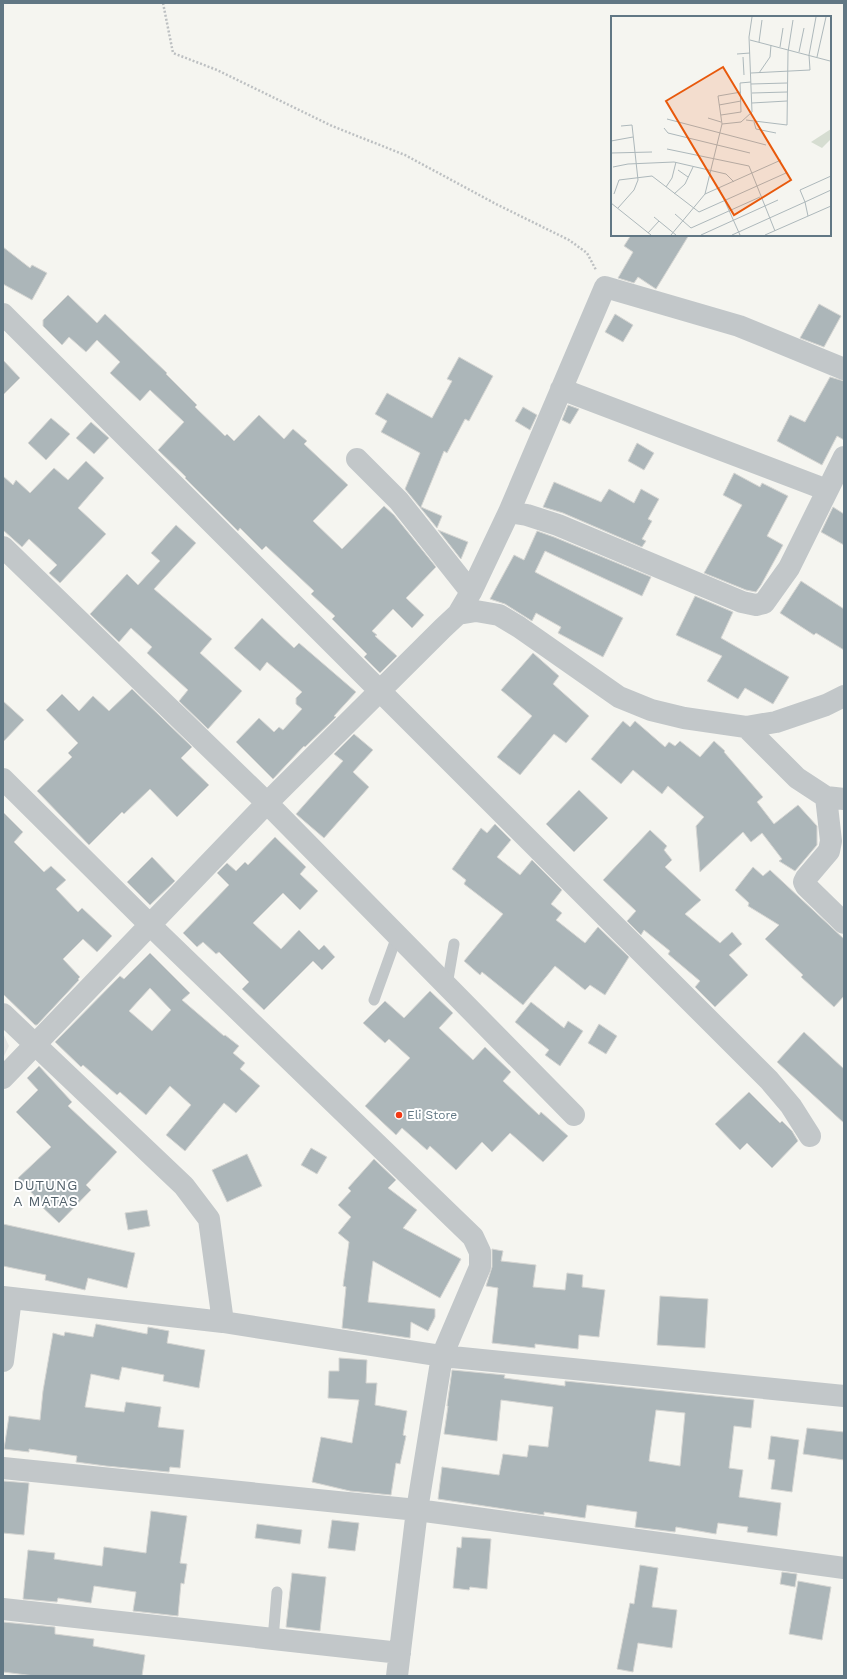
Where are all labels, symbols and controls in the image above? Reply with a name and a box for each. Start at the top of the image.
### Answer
inset map [611,16,831,236]
place label: Eli Store [407,1108,457,1122]
marker: Eli Store [394,1110,404,1120]
district label: DUTUNG A MATAS [13,1177,79,1209]

